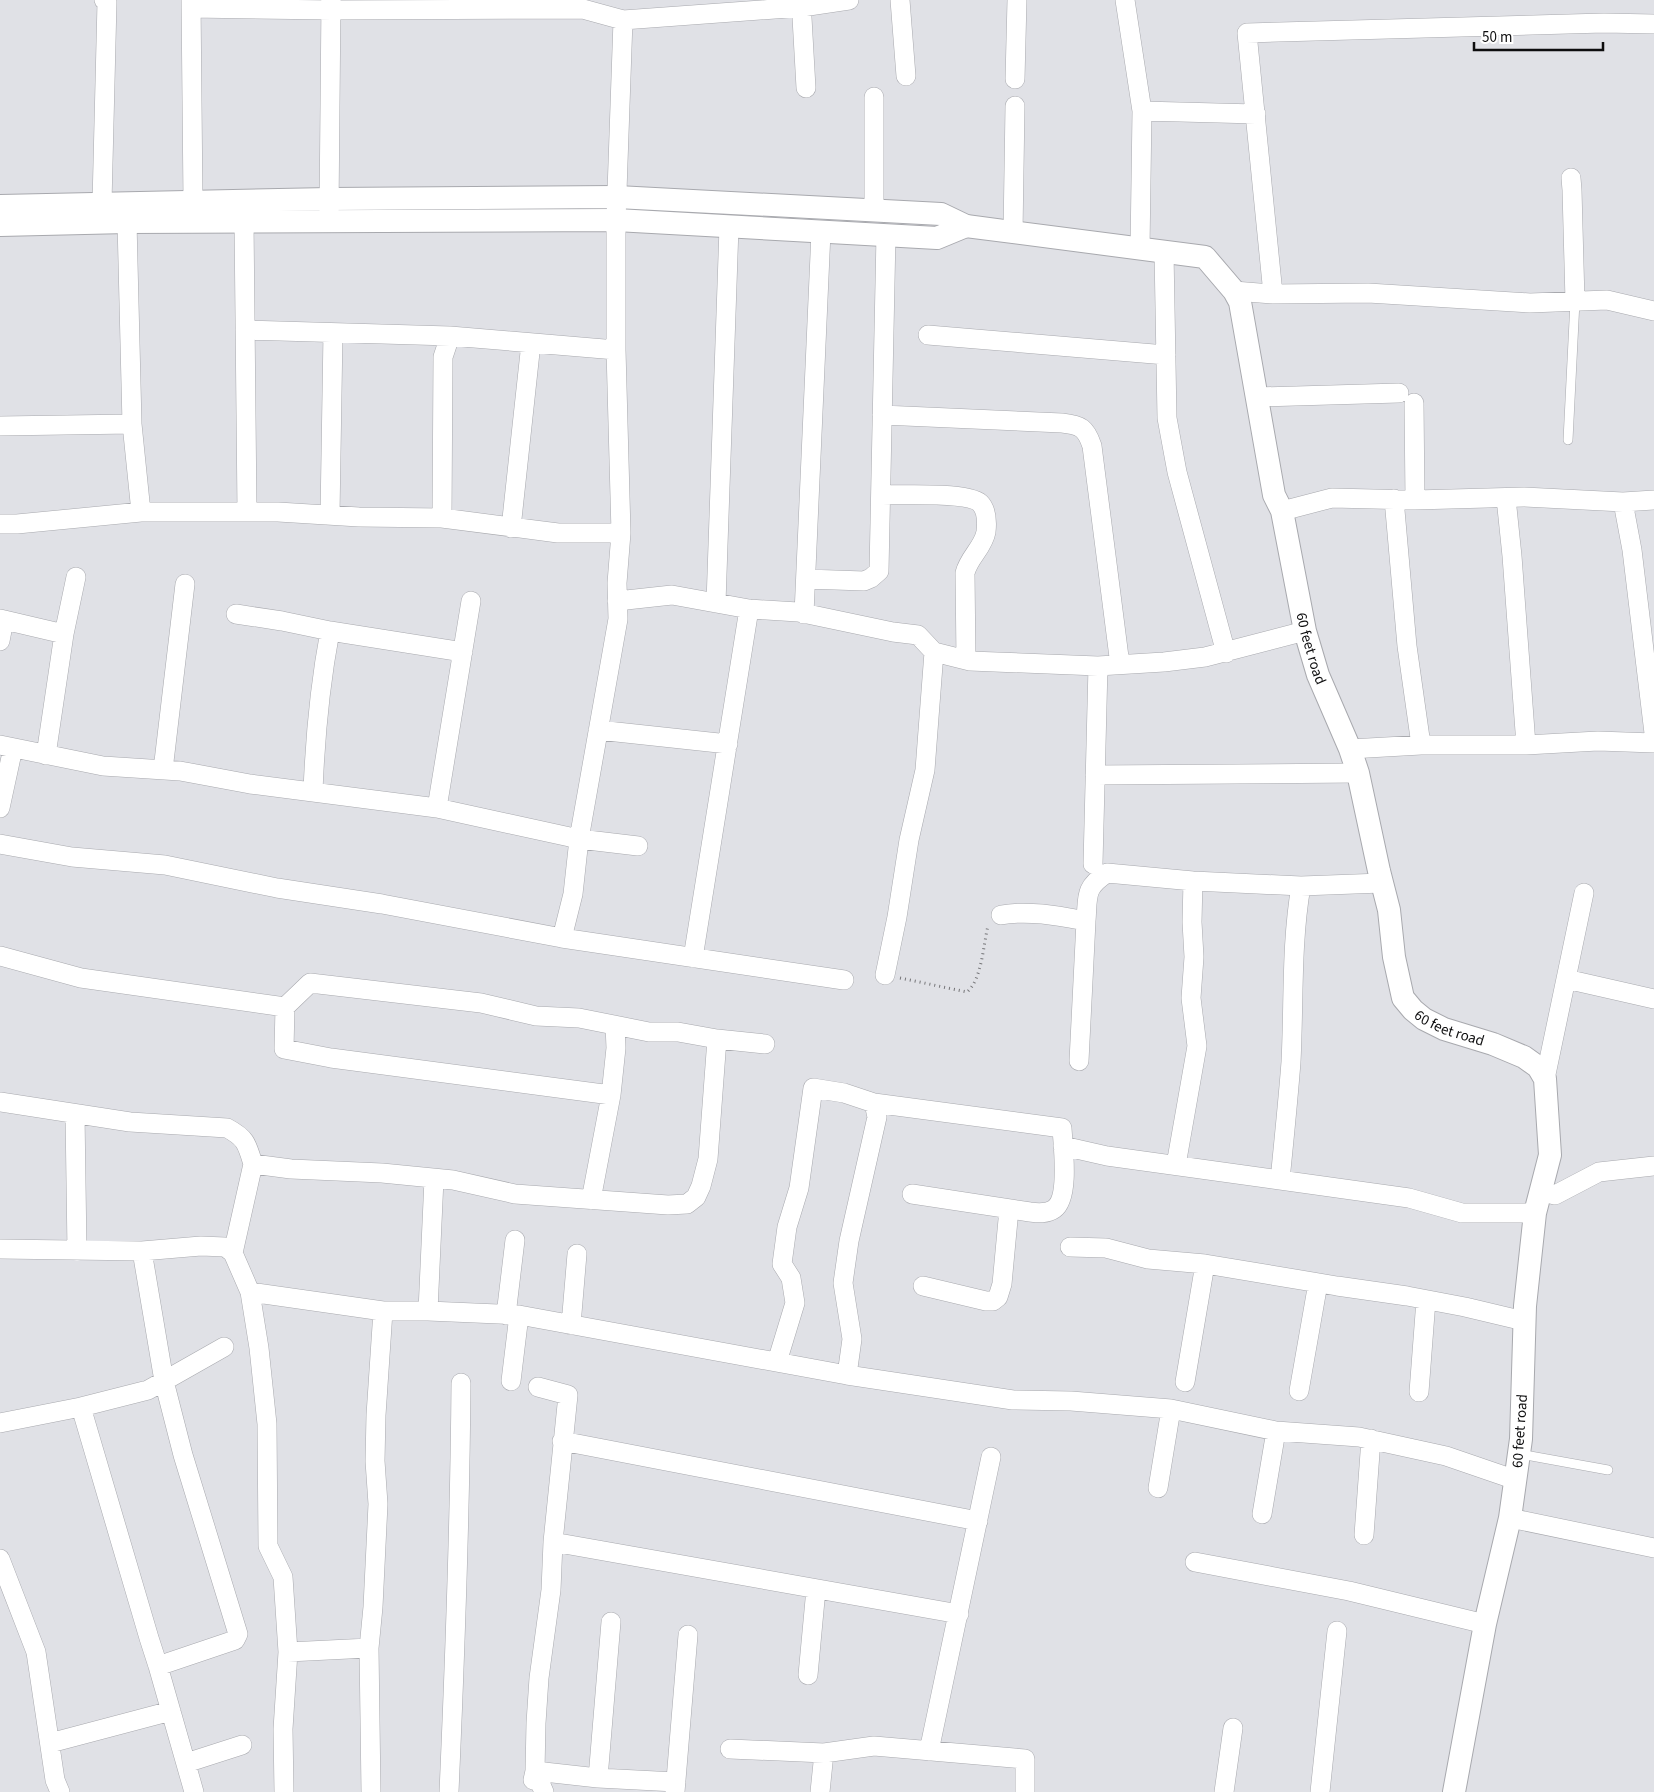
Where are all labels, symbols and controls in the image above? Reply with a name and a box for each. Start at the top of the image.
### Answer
scale bar [1474,20,1603,52]
text: 50 m [1482,27,1512,48]
street label: 60 feet road [1291,611,1331,688]
street label: 60 feet road [1410,1005,1487,1051]
street label: 60 feet road [1507,1393,1533,1469]

